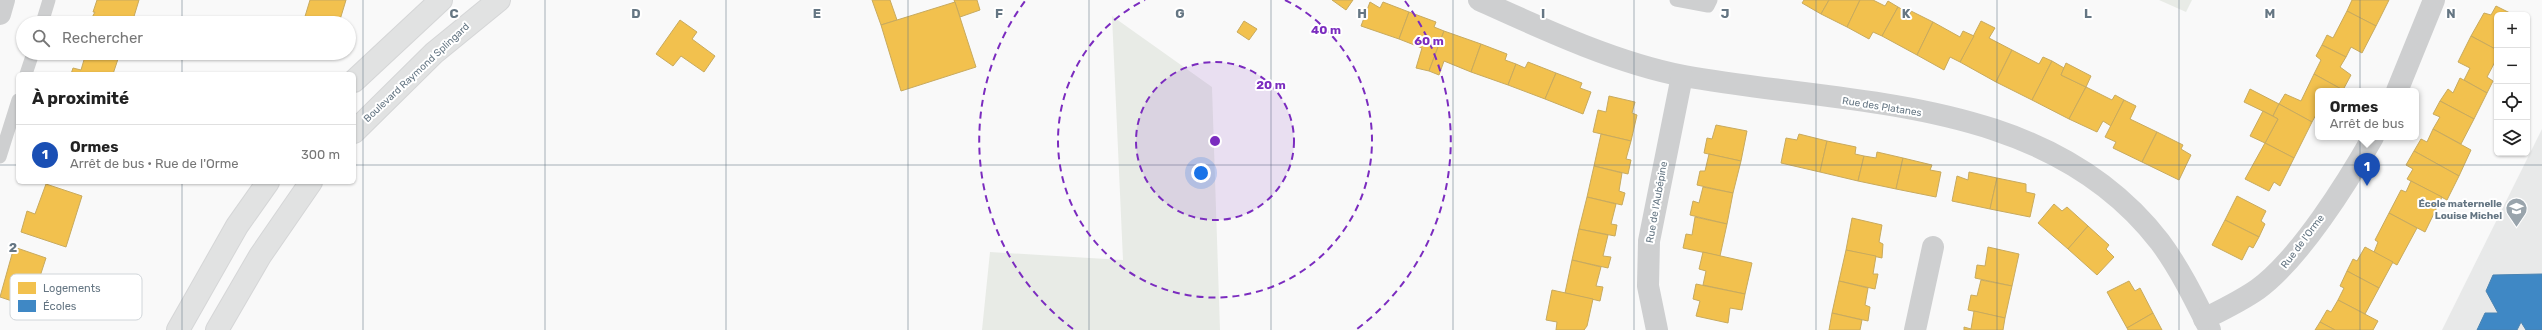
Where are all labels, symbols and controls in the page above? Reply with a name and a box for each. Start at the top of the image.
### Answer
text: C [449,6,459,21]
text: D [631,6,641,21]
text: E [813,6,821,21]
text: F [995,6,1003,21]
text: G [1175,6,1185,21]
text: H [1357,6,1367,21]
text: I [1541,6,1545,21]
text: J [1721,6,1729,21]
text: K [1902,6,1911,21]
text: L [2084,6,2092,21]
text: M [2265,6,2275,21]
text: N [2446,6,2456,21]
map controls [2494,12,2530,156]
button: + [2494,12,2530,48]
search box [16,16,356,60]
street label: Boulevard Raymond Splingard [361,21,472,125]
text: 40 m [1311,23,1341,37]
icon: search [30,27,52,49]
text: Rechercher [62,29,143,47]
text: 60 m [1414,34,1444,48]
button: − [2494,48,2530,84]
text: 20 m [1256,78,1286,92]
button: locate [2494,84,2530,120]
text: À proximité [32,88,129,108]
popup [2315,88,2419,140]
street label: Rue des Platanes [1841,95,1922,119]
text: Ormes [2330,98,2378,116]
text: Arrêt de bus [2330,116,2404,131]
button: layers [2494,120,2530,156]
centre of rings [1208,134,1222,148]
text: Ormes [70,138,118,156]
text: 1 [42,147,48,162]
text: 300 m [301,147,340,162]
pin: 1 [2354,153,2380,186]
text: Arrêt de bus · Rue de l'Orme [70,156,239,171]
street label: Rue de l'Aubépine [1644,160,1670,244]
your location [1191,163,1211,183]
school or university icon: École maternelle Louise Michel [2504,196,2530,229]
place label: École maternelle Louise Michel [2419,198,2502,222]
street label: Rue de l'Orme [2279,212,2327,271]
text: 2 [9,240,17,255]
legend [10,274,142,320]
text: Logements [43,282,101,295]
text: Écoles [43,300,77,313]

